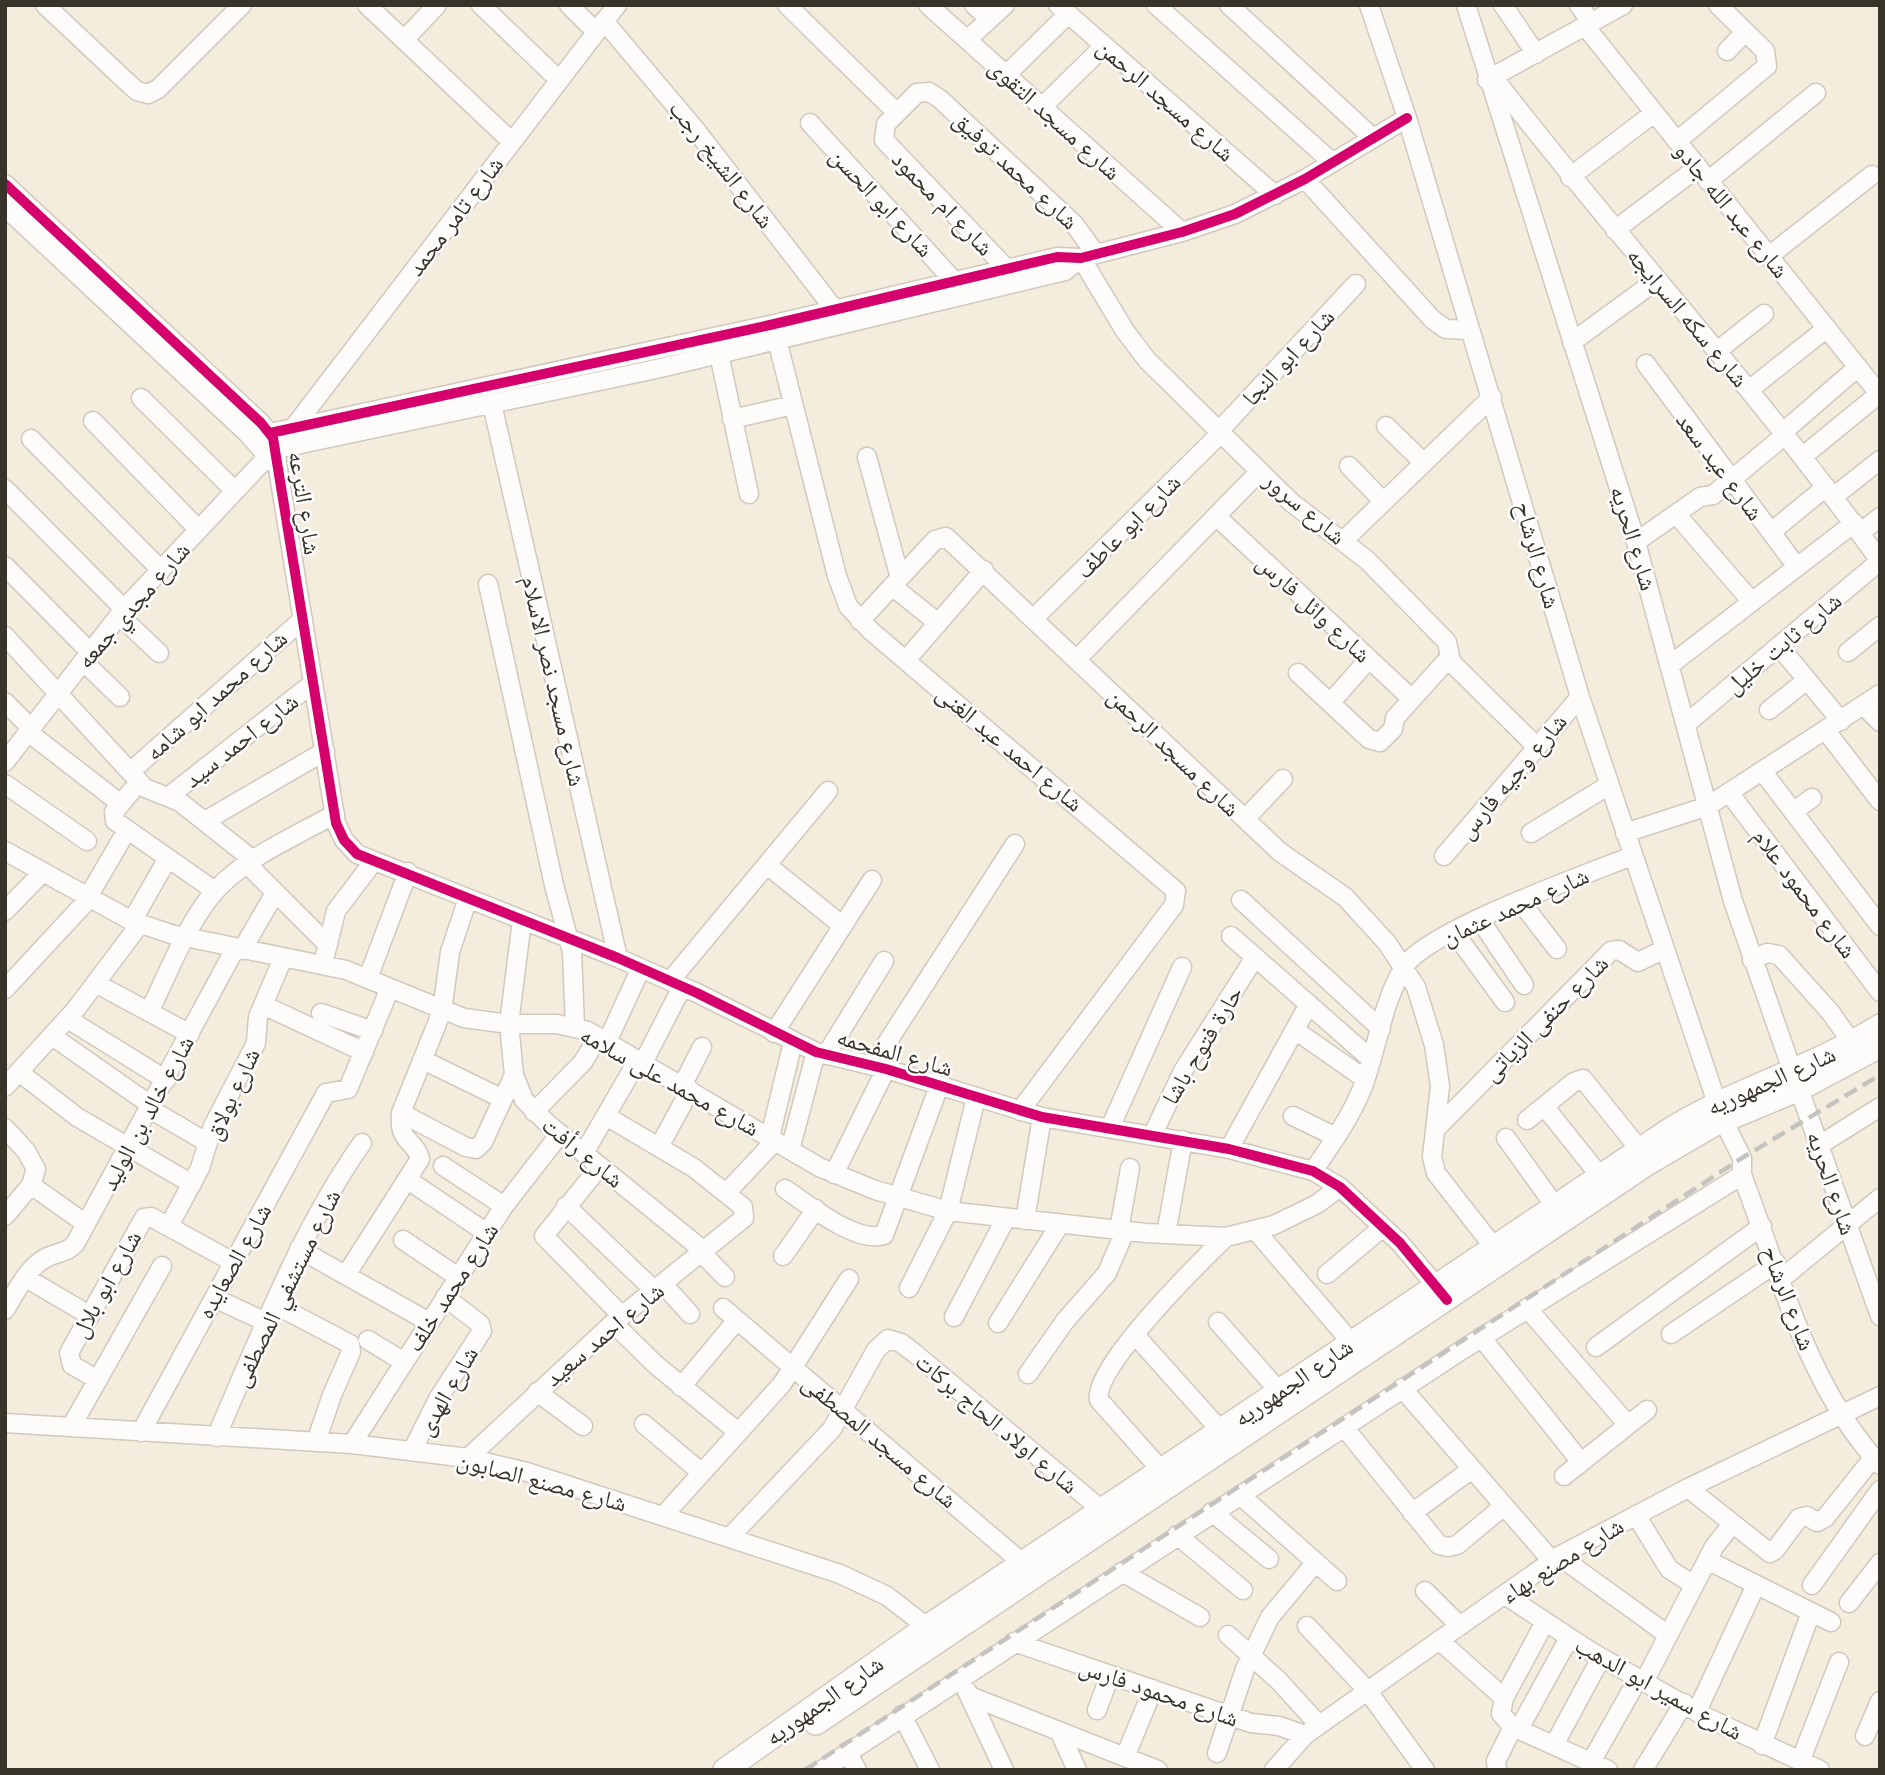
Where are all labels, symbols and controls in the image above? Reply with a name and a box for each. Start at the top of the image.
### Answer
street label: شارع مسجد الرحمن [1091,33,1240,168]
street label: شارع مسجد التقوى [982,53,1126,187]
street label: شارع الشيخ رجب [662,95,780,234]
street label: شارع محمد توفيق [947,105,1084,236]
street label: شارع عبد الله جادو [1668,137,1795,284]
street label: شارع ابو الحسن [823,142,939,263]
street label: شارع ام محمود [884,145,999,263]
street label: شارع تامر محمد [401,151,510,282]
street label: شارع سكه السرايجه [1620,242,1754,394]
street label: شارع ابو النجا [1236,303,1341,412]
street label: شارع عيد سعد [1669,407,1769,527]
street label: شارع الترعه [282,449,327,557]
street label: شارع سرور [1257,465,1351,551]
street label: شارع ابو عاطف [1070,468,1187,585]
street label: شارع الحريه [1603,482,1663,594]
street label: شارع الرشاح [1508,498,1566,612]
street label: شارع مجدي جمعه [71,536,200,678]
street label: شارع وائل فارس [1250,548,1377,669]
street label: شارع مسجد نصر الاسلام [514,573,591,790]
street label: شارع ثابت خليل [1719,587,1848,701]
street label: شارع محمد ابو شامه [140,624,294,767]
street label: شارع احمد عبد الغنى [930,679,1089,819]
street label: شارع مسجد الرحمن [1101,682,1246,823]
street label: شارع احمد سيد [179,687,305,794]
street label: شارع وجيه فارس [1452,708,1574,845]
street label: شارع محمود علام [1745,823,1863,965]
street label: شارع محمد عثمان [1437,862,1593,952]
street label: شارع حنفى الزياتى [1477,950,1615,1088]
street label: حارة فتوح باشا [1156,981,1250,1110]
street label: شارع محمد على سلامه [575,1021,764,1143]
street label: شارع المفحمه [834,1023,956,1083]
street label: شارع خالد بن الوليد [95,1031,201,1196]
street label: شارع الجمهوريه [1703,1040,1840,1122]
street label: شارع بولاق [199,1044,267,1145]
street label: شارع رأفت [536,1111,629,1195]
street label: شارع الحريه [1800,1128,1862,1239]
street label: شارع مستشفي المصطفى [226,1185,351,1394]
street label: شارع الصعايده [191,1199,278,1324]
street label: شارع محمد خلف [400,1218,505,1357]
street label: شارع ابو بلال [66,1226,148,1343]
street label: شارع الرشاح [1755,1242,1821,1355]
street label: شارع احمد سعيد [539,1276,670,1393]
street label: شارع الجمهوريه [1228,1332,1359,1433]
street label: شارع الهدى [411,1342,485,1441]
street label: شارع اولاد الحاج بركات [909,1347,1084,1500]
street label: شارع مسجد المصطفى [796,1368,963,1515]
street label: شارع مصنع الصابون [454,1445,630,1519]
street label: شارع مصنع بهاء [1496,1512,1629,1610]
street label: شارع سمير ابو الدهب [1570,1631,1747,1747]
street label: شارع الجمهوريه [760,1649,889,1752]
street label: شارع محمود فارس [1075,1652,1242,1734]

